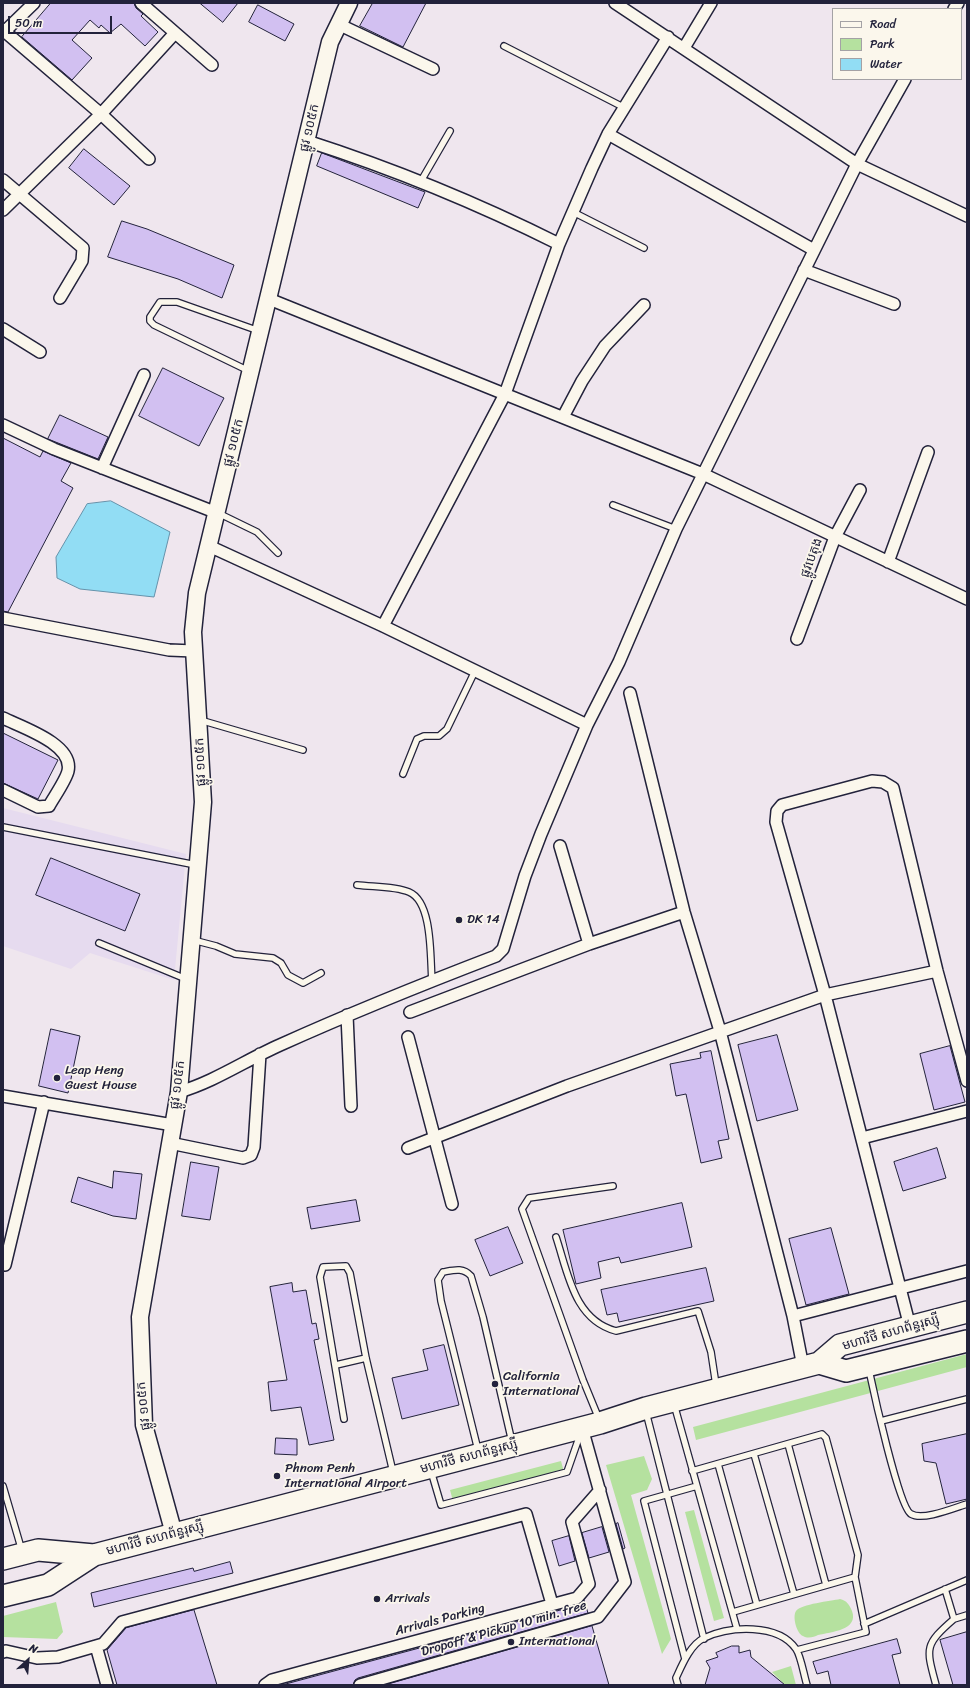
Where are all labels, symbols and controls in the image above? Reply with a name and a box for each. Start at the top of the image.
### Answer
scale bar [10,8,114,34]
legend [832,8,962,80]
text: 50 m [15,12,42,34]
text: Road [870,13,896,35]
text: Park [870,33,895,55]
text: Water [870,53,902,75]
street label: ផ្លូវ ១០៥ក [297,102,323,154]
street label: ផ្លូវ ១០៥ក [221,417,247,469]
street label: ផ្លូវបេតុង [798,536,826,580]
street label: ផ្លូវ ១០៥ក [192,737,210,787]
place label: DK 14 [467,912,500,928]
marker: DK 14 [454,915,464,925]
street label: ផ្លូវ ១០៥ក [167,1060,189,1110]
place label: Leap Heng Guest House [65,1063,137,1094]
marker: Leap Heng Guest House [52,1073,62,1083]
street label: មហាវិថី សហព័ន្ធរុស្ស៊ី [841,1312,941,1354]
place label: California International [503,1369,580,1400]
marker: California International [490,1379,500,1389]
street label: ផ្លូវ ១០៥ក [134,1381,154,1431]
street label: មហាវិថី សហព័ន្ធរុស្ស៊ី [419,1436,519,1478]
place label: Phnom Penh International Airport [285,1461,407,1492]
marker: Phnom Penh International Airport [272,1471,282,1481]
street label: មហាវិថី សហព័ន្ធរុស្ស៊ី [105,1518,205,1560]
place label: Arrivals [385,1591,430,1607]
marker: Arrivals [372,1594,382,1604]
street label: Dropoff & Pickup 10 min. free [420,1598,588,1660]
street label: Arrivals Parking [393,1601,487,1639]
place label: International [519,1634,596,1650]
marker: International [506,1637,516,1647]
text: N [26,1639,41,1659]
north arrow [8,1640,48,1680]

